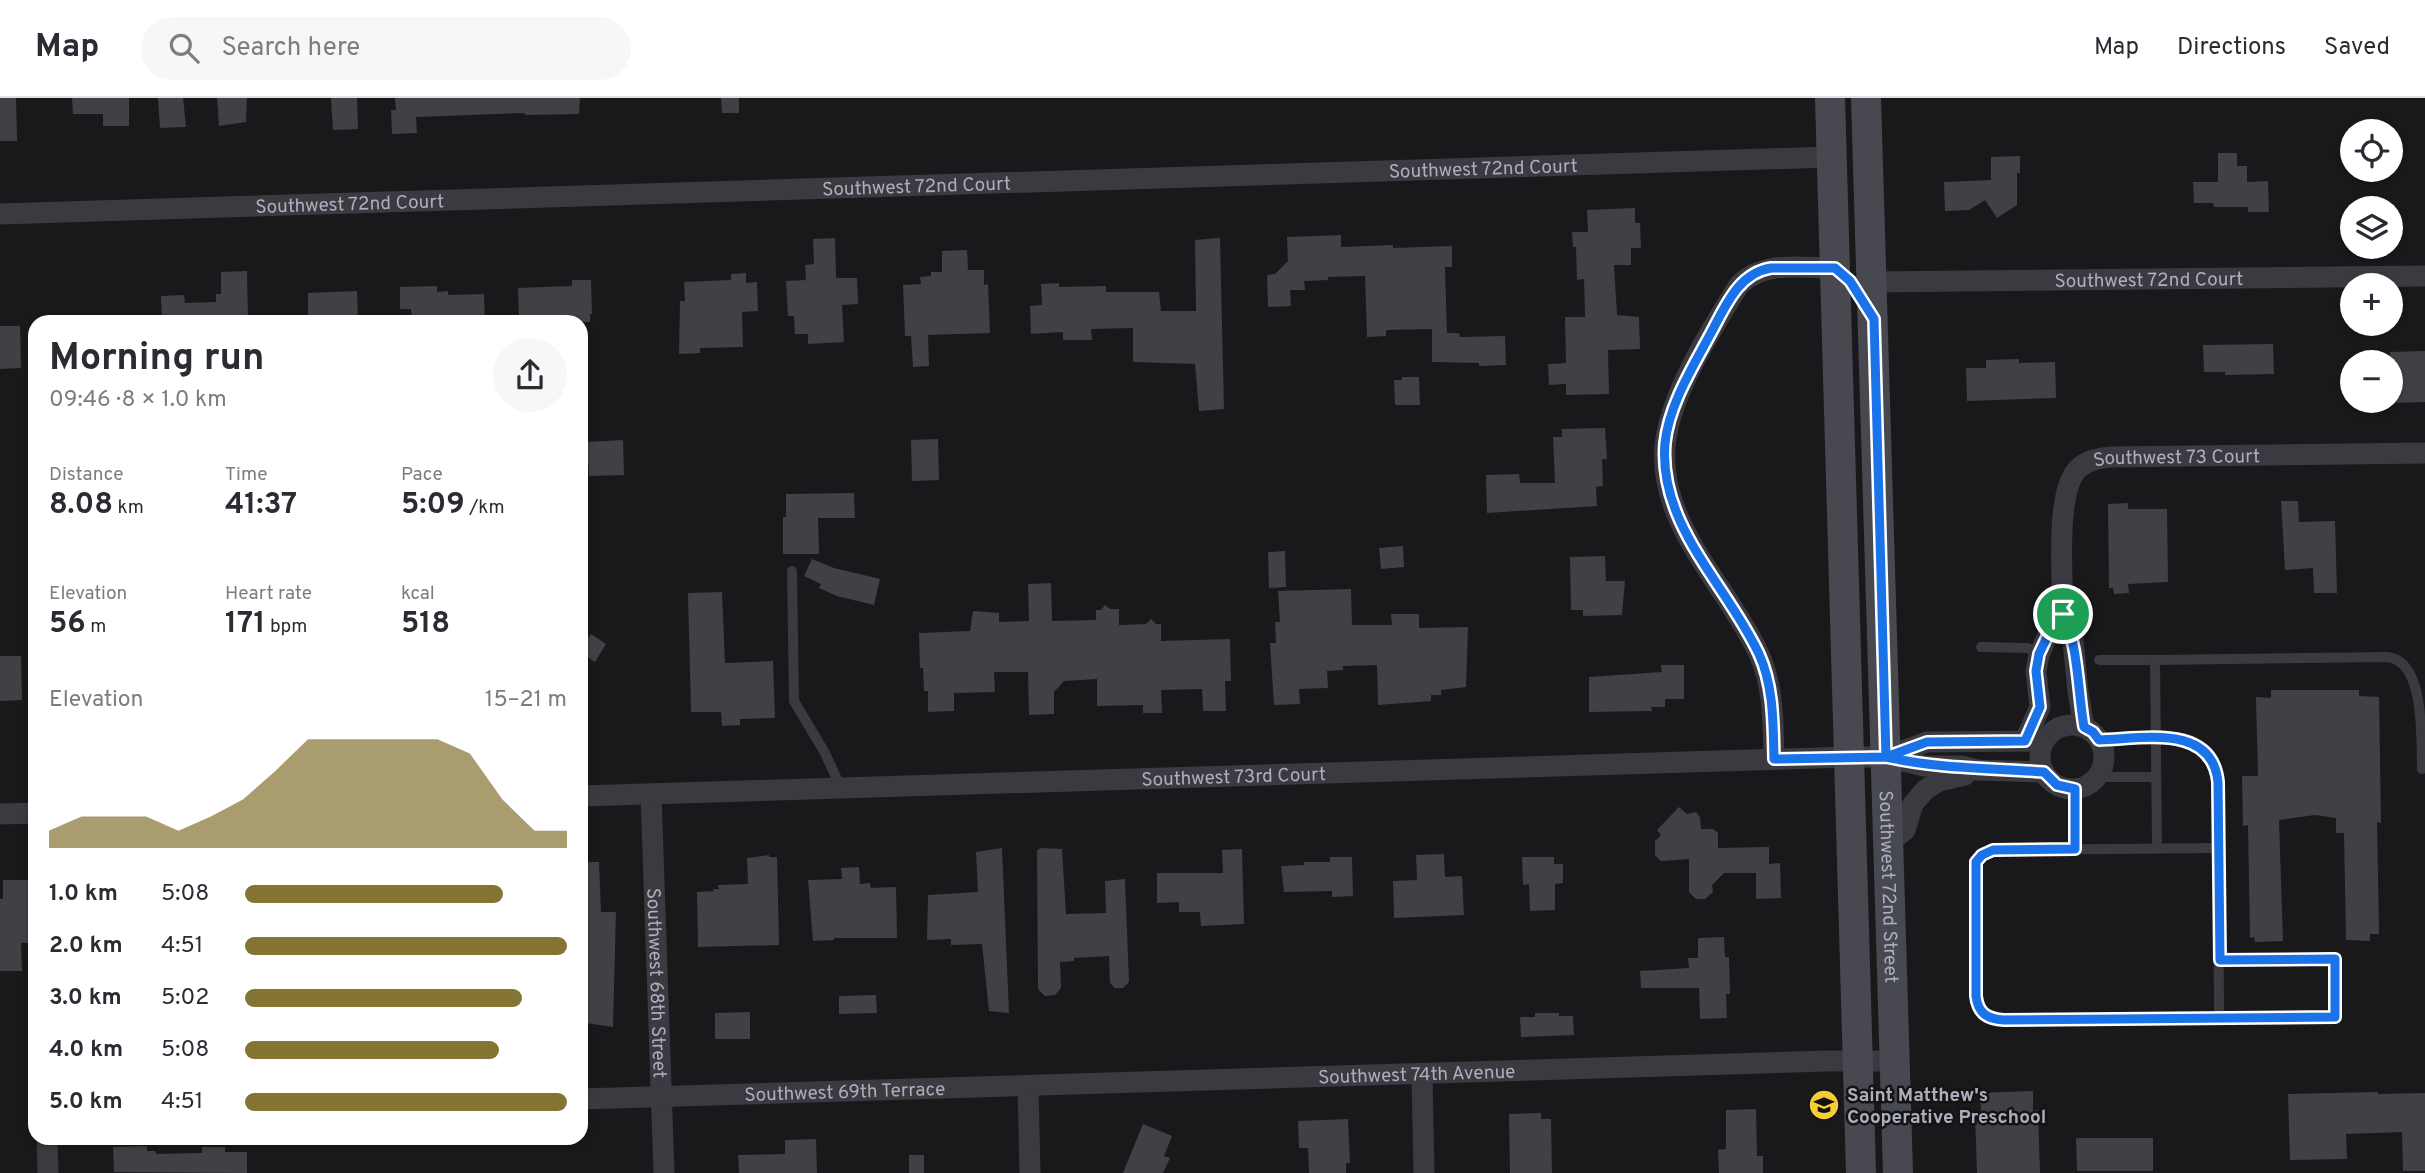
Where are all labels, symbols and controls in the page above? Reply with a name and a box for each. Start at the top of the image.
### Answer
search box [141,17,631,80]
text: Map [35,27,99,69]
icon: search [165,29,203,67]
text: Search here [221,32,360,65]
text: Map [2094,33,2139,63]
text: Directions [2177,33,2286,63]
text: Saved [2324,33,2390,63]
map controls [2340,119,2403,413]
button: locate [2340,119,2403,182]
street label: Southwest 72nd Court [1389,155,1578,185]
street label: Southwest 72nd Court [822,173,1011,202]
street label: Southwest 72nd Court [255,190,445,220]
button: layers [2340,196,2403,259]
street label: Southwest 72nd Court [2054,268,2244,294]
button: + [2340,273,2403,336]
text: Morning run [49,335,265,384]
button: share [493,338,567,412]
button: − [2340,350,2403,413]
text: 09:46 · 8 × 1.0 km [49,386,227,415]
street label: Southwest 73 Court [2091,445,2260,473]
text: Distance [49,463,124,487]
text: Time [225,463,268,487]
text: Pace [401,463,443,487]
text: 8.08 [49,487,113,524]
text: 41:37 [225,487,297,524]
text: 5:09 [401,487,465,524]
text: km [113,496,144,520]
text: /km [465,496,505,520]
text: Elevation [49,582,127,606]
text: Heart rate [225,582,312,606]
text: kcal [401,582,435,606]
pin [2033,584,2093,644]
icon: arrive [2044,595,2082,633]
text: 56 [49,606,86,643]
text: 171 [225,606,266,643]
text: 518 [401,606,450,643]
text: m [86,615,106,639]
text: bpm [266,615,307,639]
text: Elevation [49,686,144,715]
text: 15–21 m [485,686,567,715]
street label: Southwest 73rd Court [1141,763,1326,793]
street label: Southwest 72nd Street [1873,790,1902,983]
text: 1.0 km [49,880,118,909]
text: 5:08 [161,880,209,909]
street label: Southwest 68th Street [640,887,671,1079]
text: 2.0 km [49,932,123,961]
text: 4:51 [161,932,203,961]
text: 3.0 km [49,984,122,1013]
text: 5:02 [161,984,209,1013]
text: 4.0 km [49,1036,123,1065]
text: 5:08 [161,1036,209,1065]
street label: Southwest 74th Avenue [1318,1061,1516,1091]
street label: Southwest 69th Terrace [744,1078,946,1108]
place label: Saint Matthew's Cooperative Preschool [1847,1084,2046,1130]
text: 5.0 km [49,1088,123,1117]
text: 4:51 [161,1088,203,1117]
school or university icon: Saint Matthew's Cooperative Preschool [1807,1088,1841,1122]

